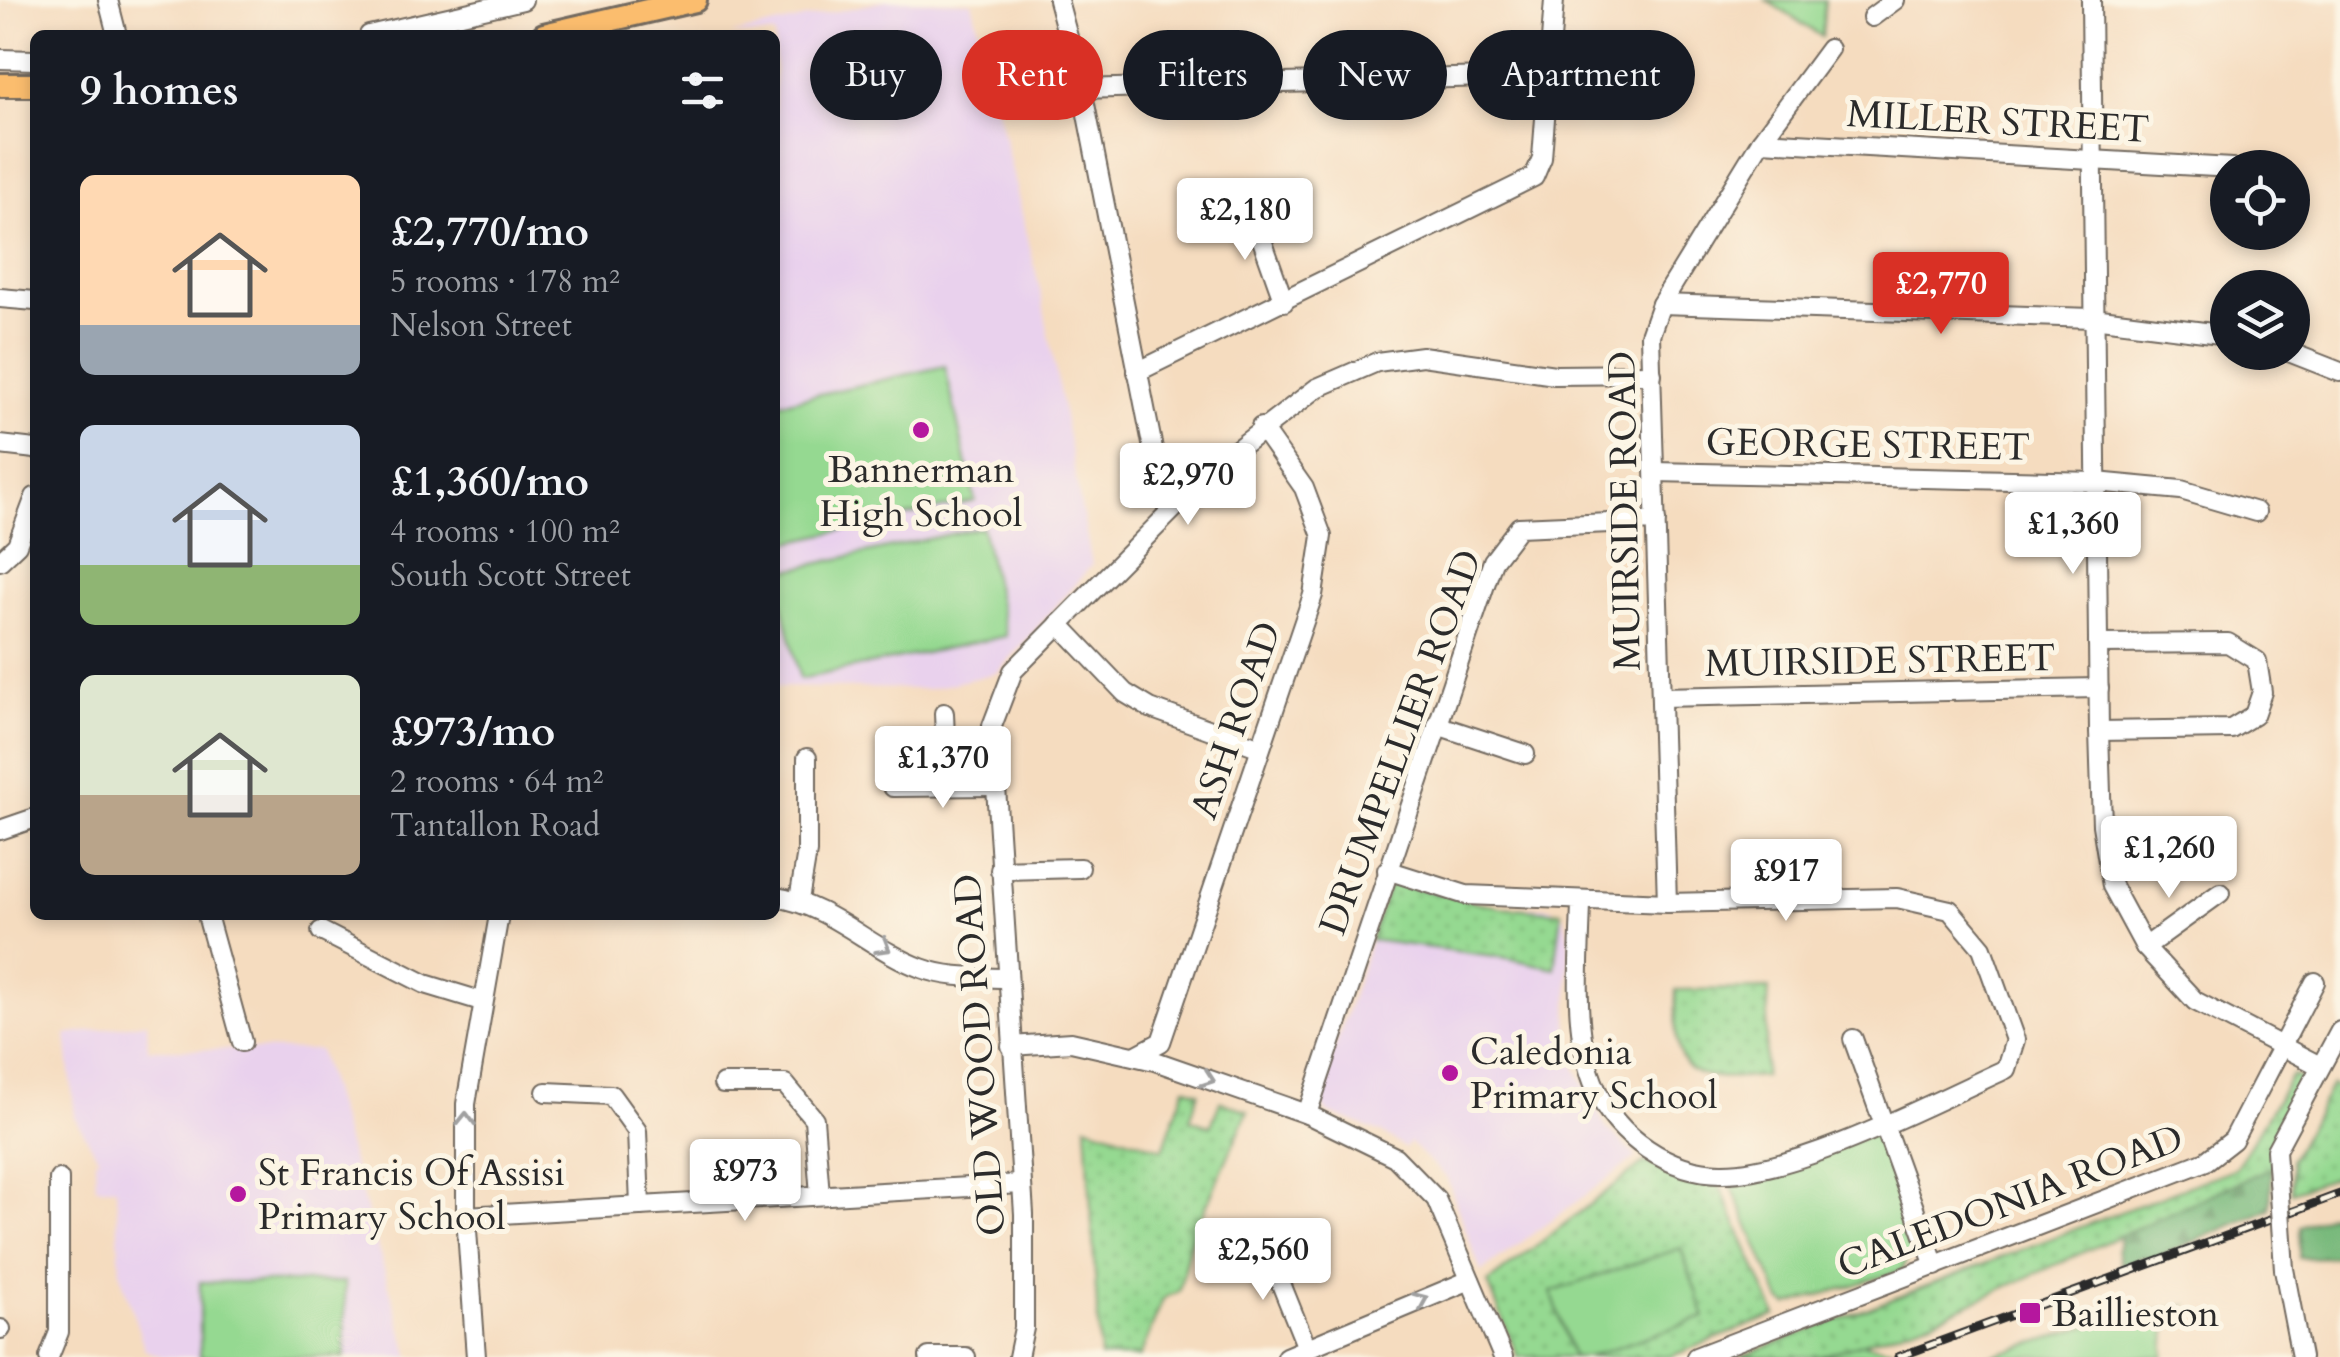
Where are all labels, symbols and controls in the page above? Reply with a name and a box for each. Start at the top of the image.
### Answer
chip: Buy [810,30,942,120]
chip: Rent [962,30,1103,120]
chip: Filters [1123,30,1283,120]
chip: New [1303,30,1447,120]
chip: Apartment [1467,30,1695,120]
text: 9 homes [80,62,238,119]
icon: filters [675,63,730,118]
street label: MILLER STREET [1845,88,2150,156]
map controls [2210,150,2310,370]
button: locate [2210,150,2310,250]
pin: £2,180 [1164,178,1326,263]
text: £2,180 [1199,188,1291,232]
text: £2,770/mo [390,203,589,260]
icon: home [160,215,280,335]
pin: £2,770 [1860,252,2022,337]
text: 5 rooms · 178 m² [390,260,620,304]
text: £2,770 [1895,262,1987,306]
button: layers [2210,270,2310,370]
text: Nelson Street [390,304,572,348]
street label: MUIRSIDE ROAD [1596,351,1654,671]
street label: GEORGE STREET [1705,416,2031,474]
marker: Bannerman High School [910,419,932,441]
pin: £2,970 [1107,443,1269,528]
place label: Bannerman High School [820,444,1023,540]
text: £1,360/mo [390,453,589,510]
text: £2,970 [1142,453,1234,497]
icon: home [160,465,280,585]
pin: £1,360 [1992,492,2154,577]
text: £1,360 [2027,502,2119,546]
text: 4 rooms · 100 m² [390,510,620,554]
street label: DRUMPELLIER ROAD [1307,543,1495,942]
text: South Scott Street [390,554,631,598]
street label: ASH ROAD [1178,615,1294,826]
street label: MUIRSIDE STREET [1704,632,2056,690]
text: £973/mo [390,703,555,760]
icon: home [160,715,280,835]
pin: £1,370 [862,726,1024,811]
text: £1,370 [897,736,989,780]
text: 2 rooms · 64 m² [390,760,603,804]
text: Tantallon Road [390,804,600,848]
pin: £1,260 [2088,816,2250,901]
text: £1,260 [2123,826,2215,870]
pin: £917 [1727,839,1845,924]
text: £917 [1753,849,1819,893]
street label: OLD WOOD ROAD [941,872,1019,1238]
one-way arrow [873,935,891,954]
place label: Caledonia Primary School [1470,1026,1718,1122]
marker: Caledonia Primary School [1439,1062,1461,1084]
one-way arrow [1199,1067,1216,1088]
one-way arrow [455,1110,477,1126]
street label: CALEDONIA ROAD [1830,1112,2191,1292]
pin: £973 [686,1139,804,1224]
place label: St Francis Of Assisi Primary School [258,1147,565,1243]
text: £973 [712,1149,778,1193]
marker: St Francis Of Assisi Primary School [227,1183,249,1205]
pin: £2,560 [1182,1218,1344,1303]
text: £2,560 [1217,1228,1309,1272]
place label: Baillieston [2052,1288,2219,1340]
one-way arrow [1411,1292,1429,1312]
marker: Baillieston [2017,1300,2043,1326]

